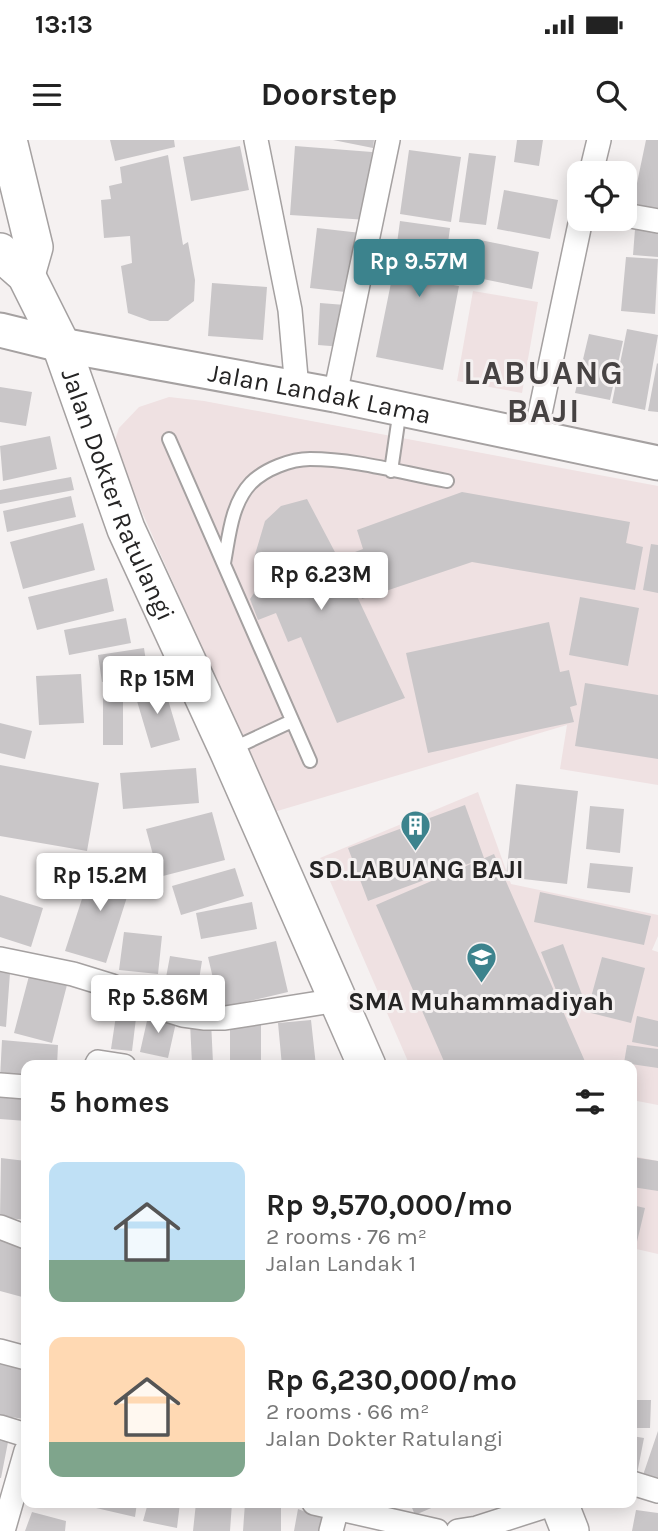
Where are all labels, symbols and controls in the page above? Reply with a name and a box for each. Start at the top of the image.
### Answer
text: 13:13 [35,9,93,40]
icon: menu [28,76,66,114]
text: Doorstep [261,76,397,113]
icon: search [592,76,630,114]
map controls [567,161,637,231]
button: locate [567,161,637,231]
pin: Rp 9.57M [347,240,491,299]
text: Rp 9.57M [370,248,468,275]
district label: LABUANG BAJI [463,354,625,430]
street label: Jalan Landak Lama [206,357,434,430]
street label: Jalan Dokter Ratulangi [55,364,182,626]
pin: Rp 6.23M [249,552,393,612]
text: Rp 6.23M [270,561,372,588]
pin: Rp 15M [100,656,214,716]
text: Rp 15M [119,665,195,692]
building icon: SD.LABUANG BAJI [399,809,433,853]
pin: Rp 15.2M [28,854,172,913]
place label: SD.LABUANG BAJI [308,854,524,885]
text: Rp 15.2M [52,862,148,889]
school or university icon: SMA Muhammadiyah [464,941,498,985]
pin: Rp 5.86M [86,976,230,1035]
text: Rp 5.86M [107,984,209,1011]
place label: SMA Muhammadiyah [348,986,614,1017]
icon: filters [571,1083,609,1121]
text: 5 homes [49,1084,170,1120]
text: Rp 9,570,000/mo [266,1187,513,1223]
icon: home [105,1190,189,1274]
text: 2 rooms · 76 m² [266,1223,427,1250]
text: Jalan Landak 1 [266,1250,416,1277]
text: Rp 6,230,000/mo [266,1362,517,1398]
icon: home [105,1365,189,1449]
text: 2 rooms · 66 m² [266,1398,429,1425]
text: Jalan Dokter Ratulangi [266,1425,503,1452]

